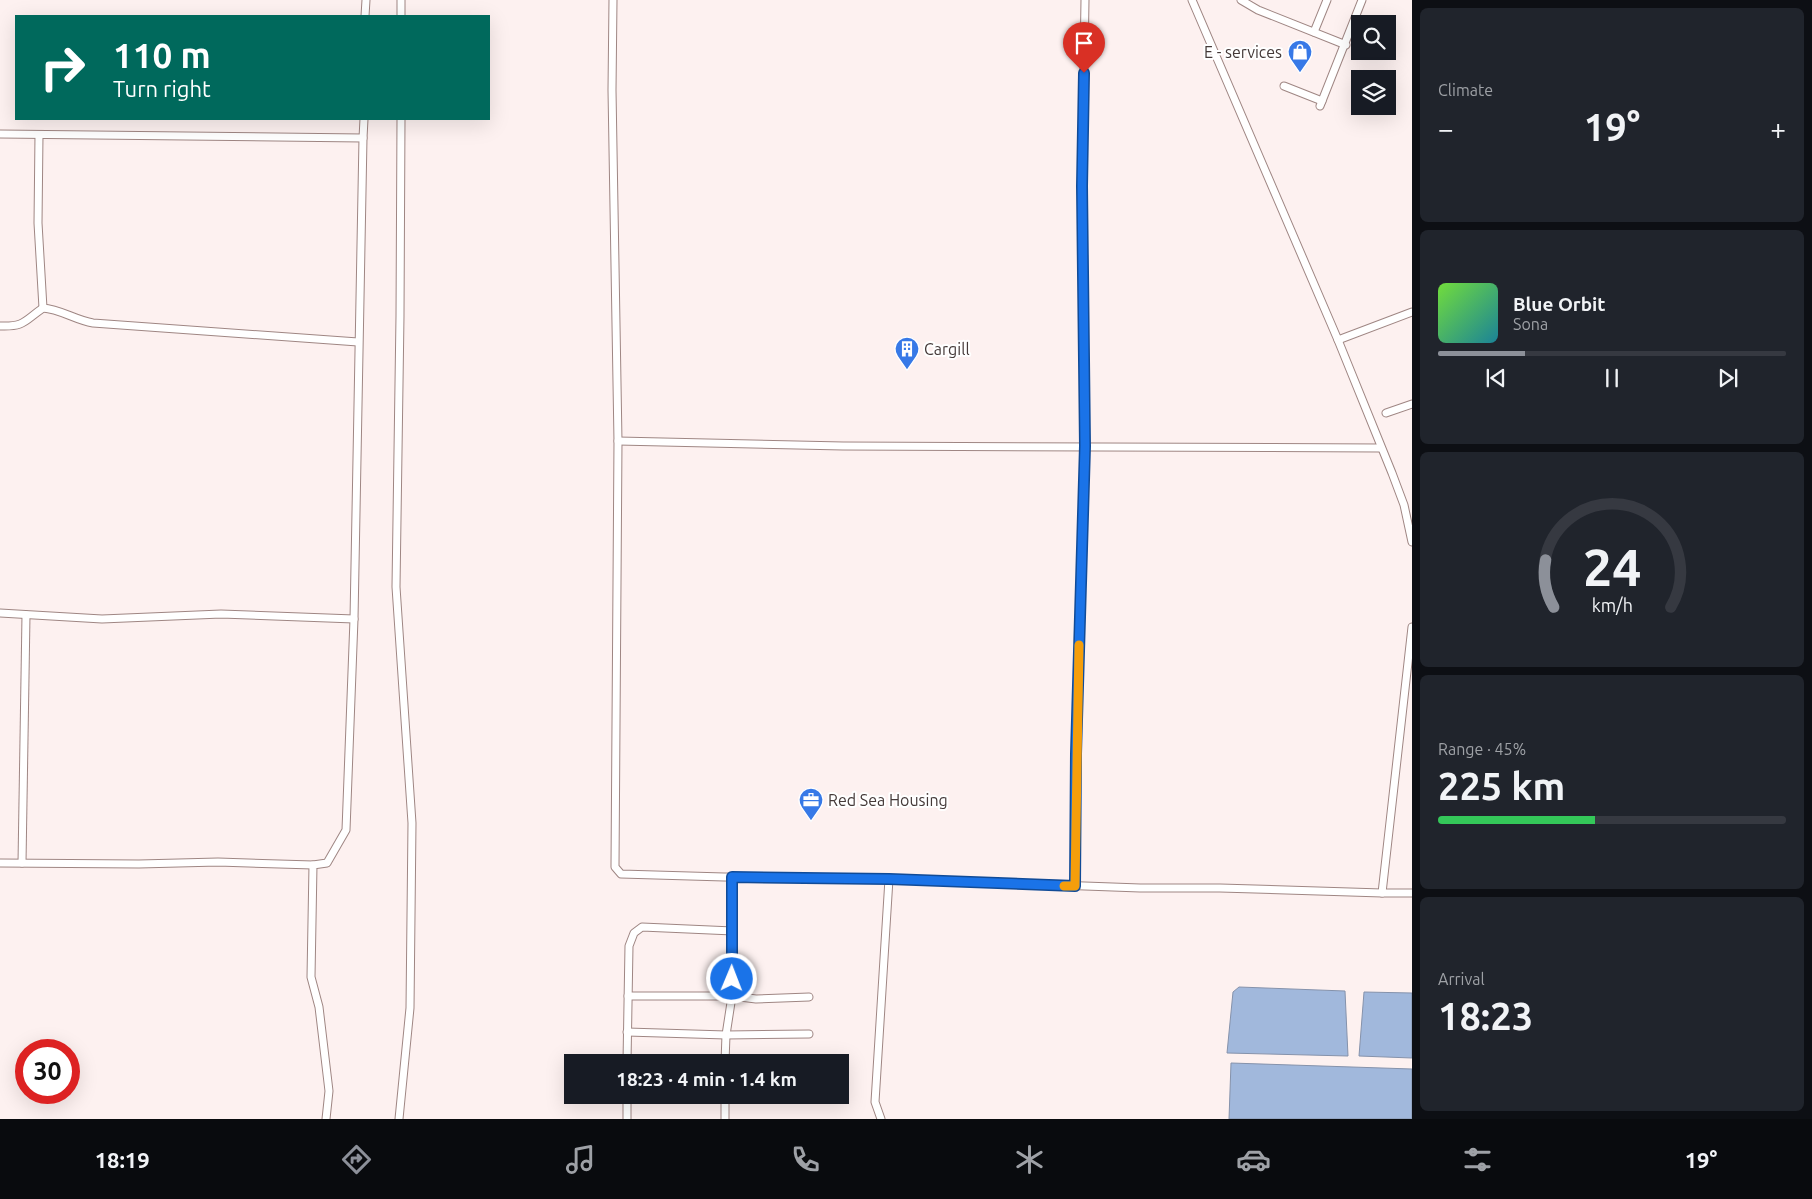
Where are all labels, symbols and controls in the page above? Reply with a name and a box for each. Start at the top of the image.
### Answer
map controls [1351,15,1396,115]
button: search [1351,15,1396,60]
pin [1063,22,1105,73]
icon: arrive [1070,29,1098,57]
icon: right [30,35,95,100]
text: 110 m [113,35,211,75]
shop icon: E - services [1287,39,1313,73]
place label: E - services [1204,43,1282,61]
button: layers [1351,70,1396,115]
text: Turn right [113,76,211,101]
text: Climate [1438,81,1493,99]
text: 19° [1584,106,1640,148]
text: − [1438,113,1454,144]
text: + [1770,113,1786,144]
text: Blue Orbit [1513,293,1606,315]
text: Sona [1513,315,1548,333]
building icon: Cargill [894,336,920,370]
place label: Cargill [924,340,970,358]
icon: previous [1482,364,1510,392]
icon: pause [1598,364,1626,392]
icon: next [1714,364,1742,392]
text: 24 [1583,538,1641,596]
text: km/h [1591,595,1633,615]
text: Range · 45% [1438,740,1526,758]
text: 225 km [1438,765,1565,807]
office icon: Red Sea Housing [798,787,824,821]
place label: Red Sea Housing [828,791,948,809]
position arrow [705,952,757,1004]
text: Arrival [1438,970,1485,988]
text: 18:23 [1438,995,1533,1037]
speed limit sign: 30 [15,1039,80,1104]
text: 18:23 · 4 min · 1.4 km [616,1068,797,1090]
icon: directions [339,1142,374,1177]
icon: music [563,1142,598,1177]
icon: phone [788,1142,823,1177]
icon: climate [1012,1142,1047,1177]
icon: car [1236,1142,1271,1177]
icon: filters [1460,1142,1495,1177]
text: 18:19 [95,1147,150,1172]
text: 19° [1685,1147,1717,1172]

